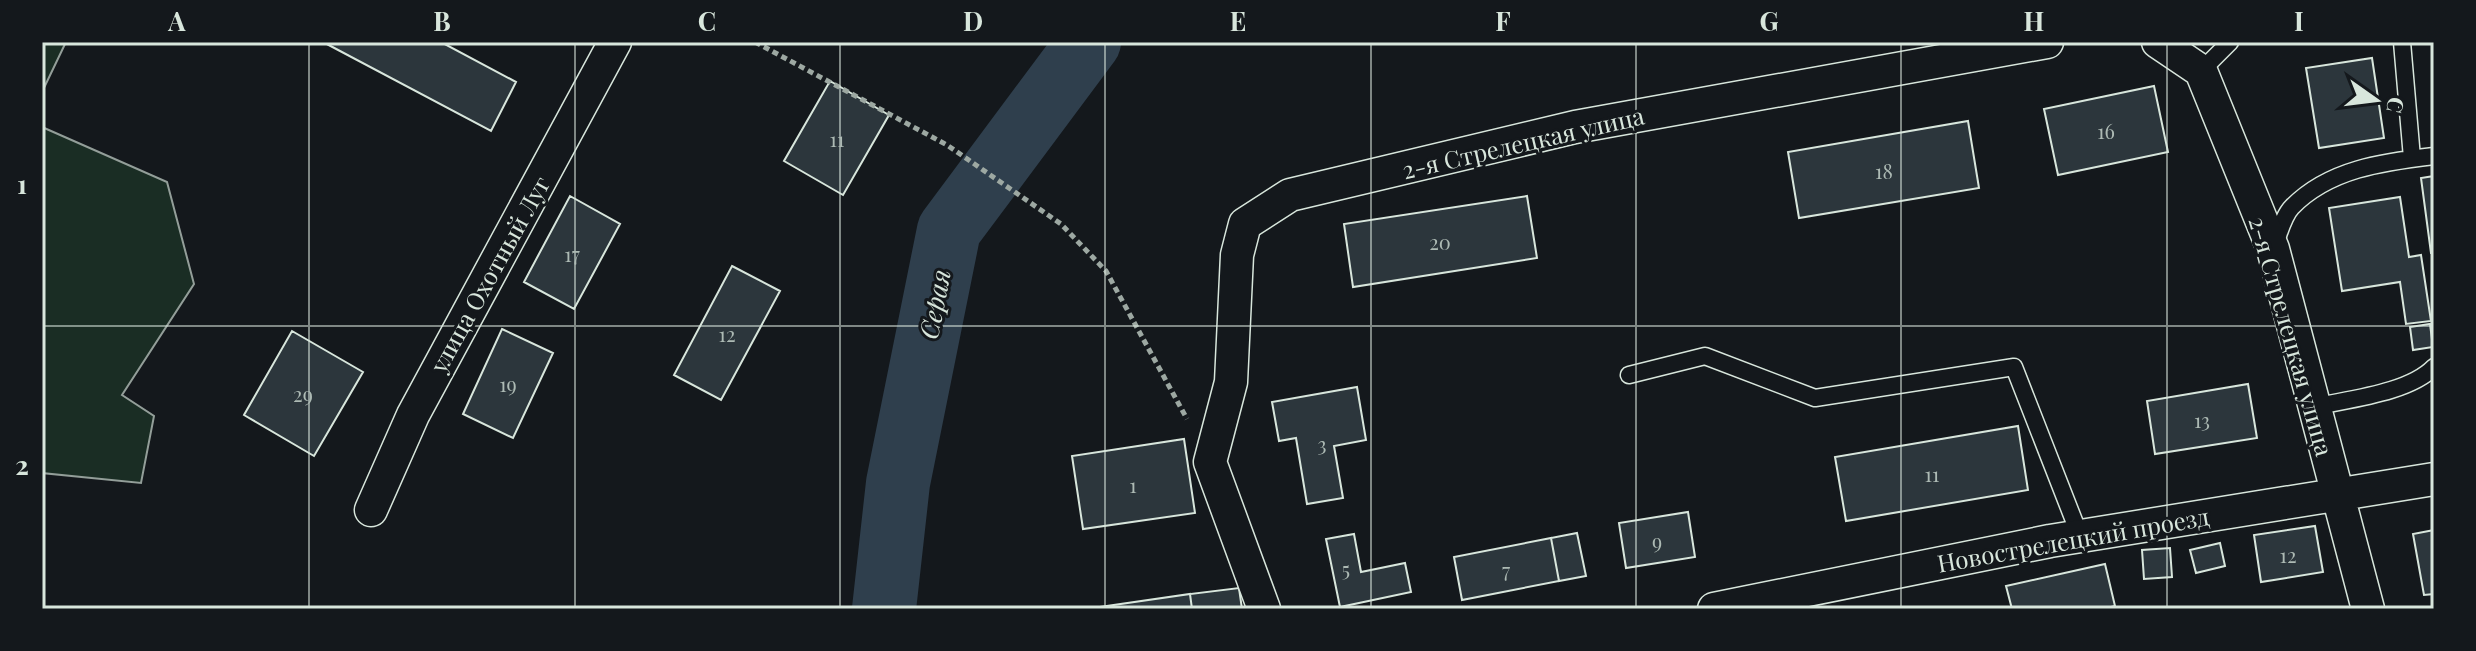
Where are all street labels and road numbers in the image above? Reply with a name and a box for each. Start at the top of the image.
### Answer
street label: 2-я Стрелецкая улица [1399,99,1647,185]
street label: улица Охотный Луг [421,170,556,379]
street label: 2-я Стрелецкая улица [2243,213,2341,459]
street label: Новострелецкий проезд [1935,499,2212,579]

